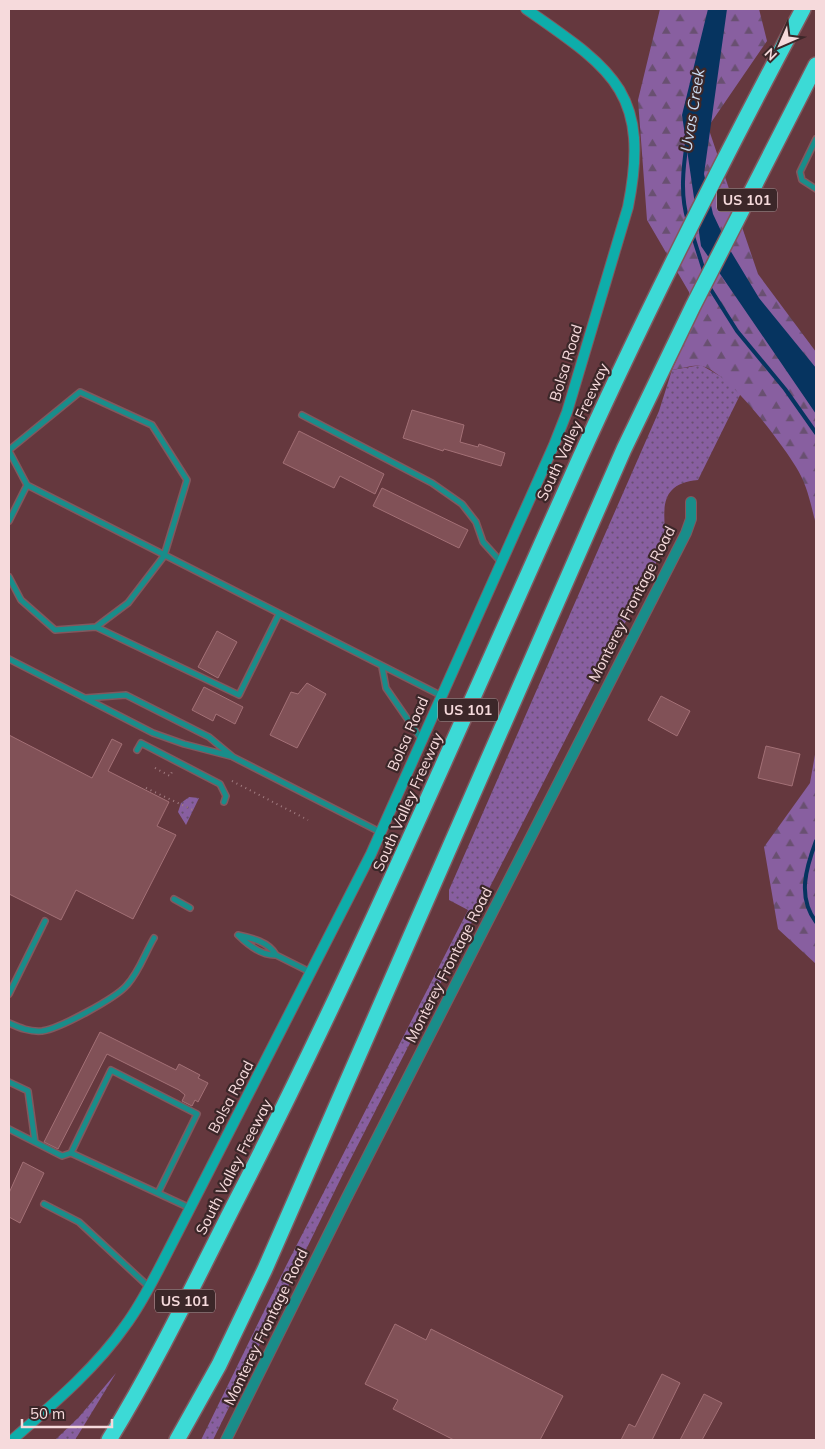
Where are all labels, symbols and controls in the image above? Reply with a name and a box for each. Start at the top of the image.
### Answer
north arrow [755,20,805,70]
text: N [761,44,781,64]
water label: Uvas Creek [676,66,709,153]
road number: US 101 [717,188,777,212]
street label: Bolsa Road [545,322,586,404]
street label: South Valley Freeway [532,360,613,504]
street label: Monterey Frontage Road [584,523,679,685]
street label: Bolsa Road [383,694,432,774]
road number: US 101 [438,698,498,722]
street label: South Valley Freeway [368,729,447,874]
street label: Monterey Frontage Road [401,884,496,1046]
street label: Bolsa Road [204,1057,258,1136]
street label: South Valley Freeway [191,1096,276,1238]
street label: Monterey Frontage Road [219,1245,312,1408]
road number: US 101 [155,1290,215,1312]
scale bar [22,1396,112,1428]
text: 50 m [30,1404,65,1423]

